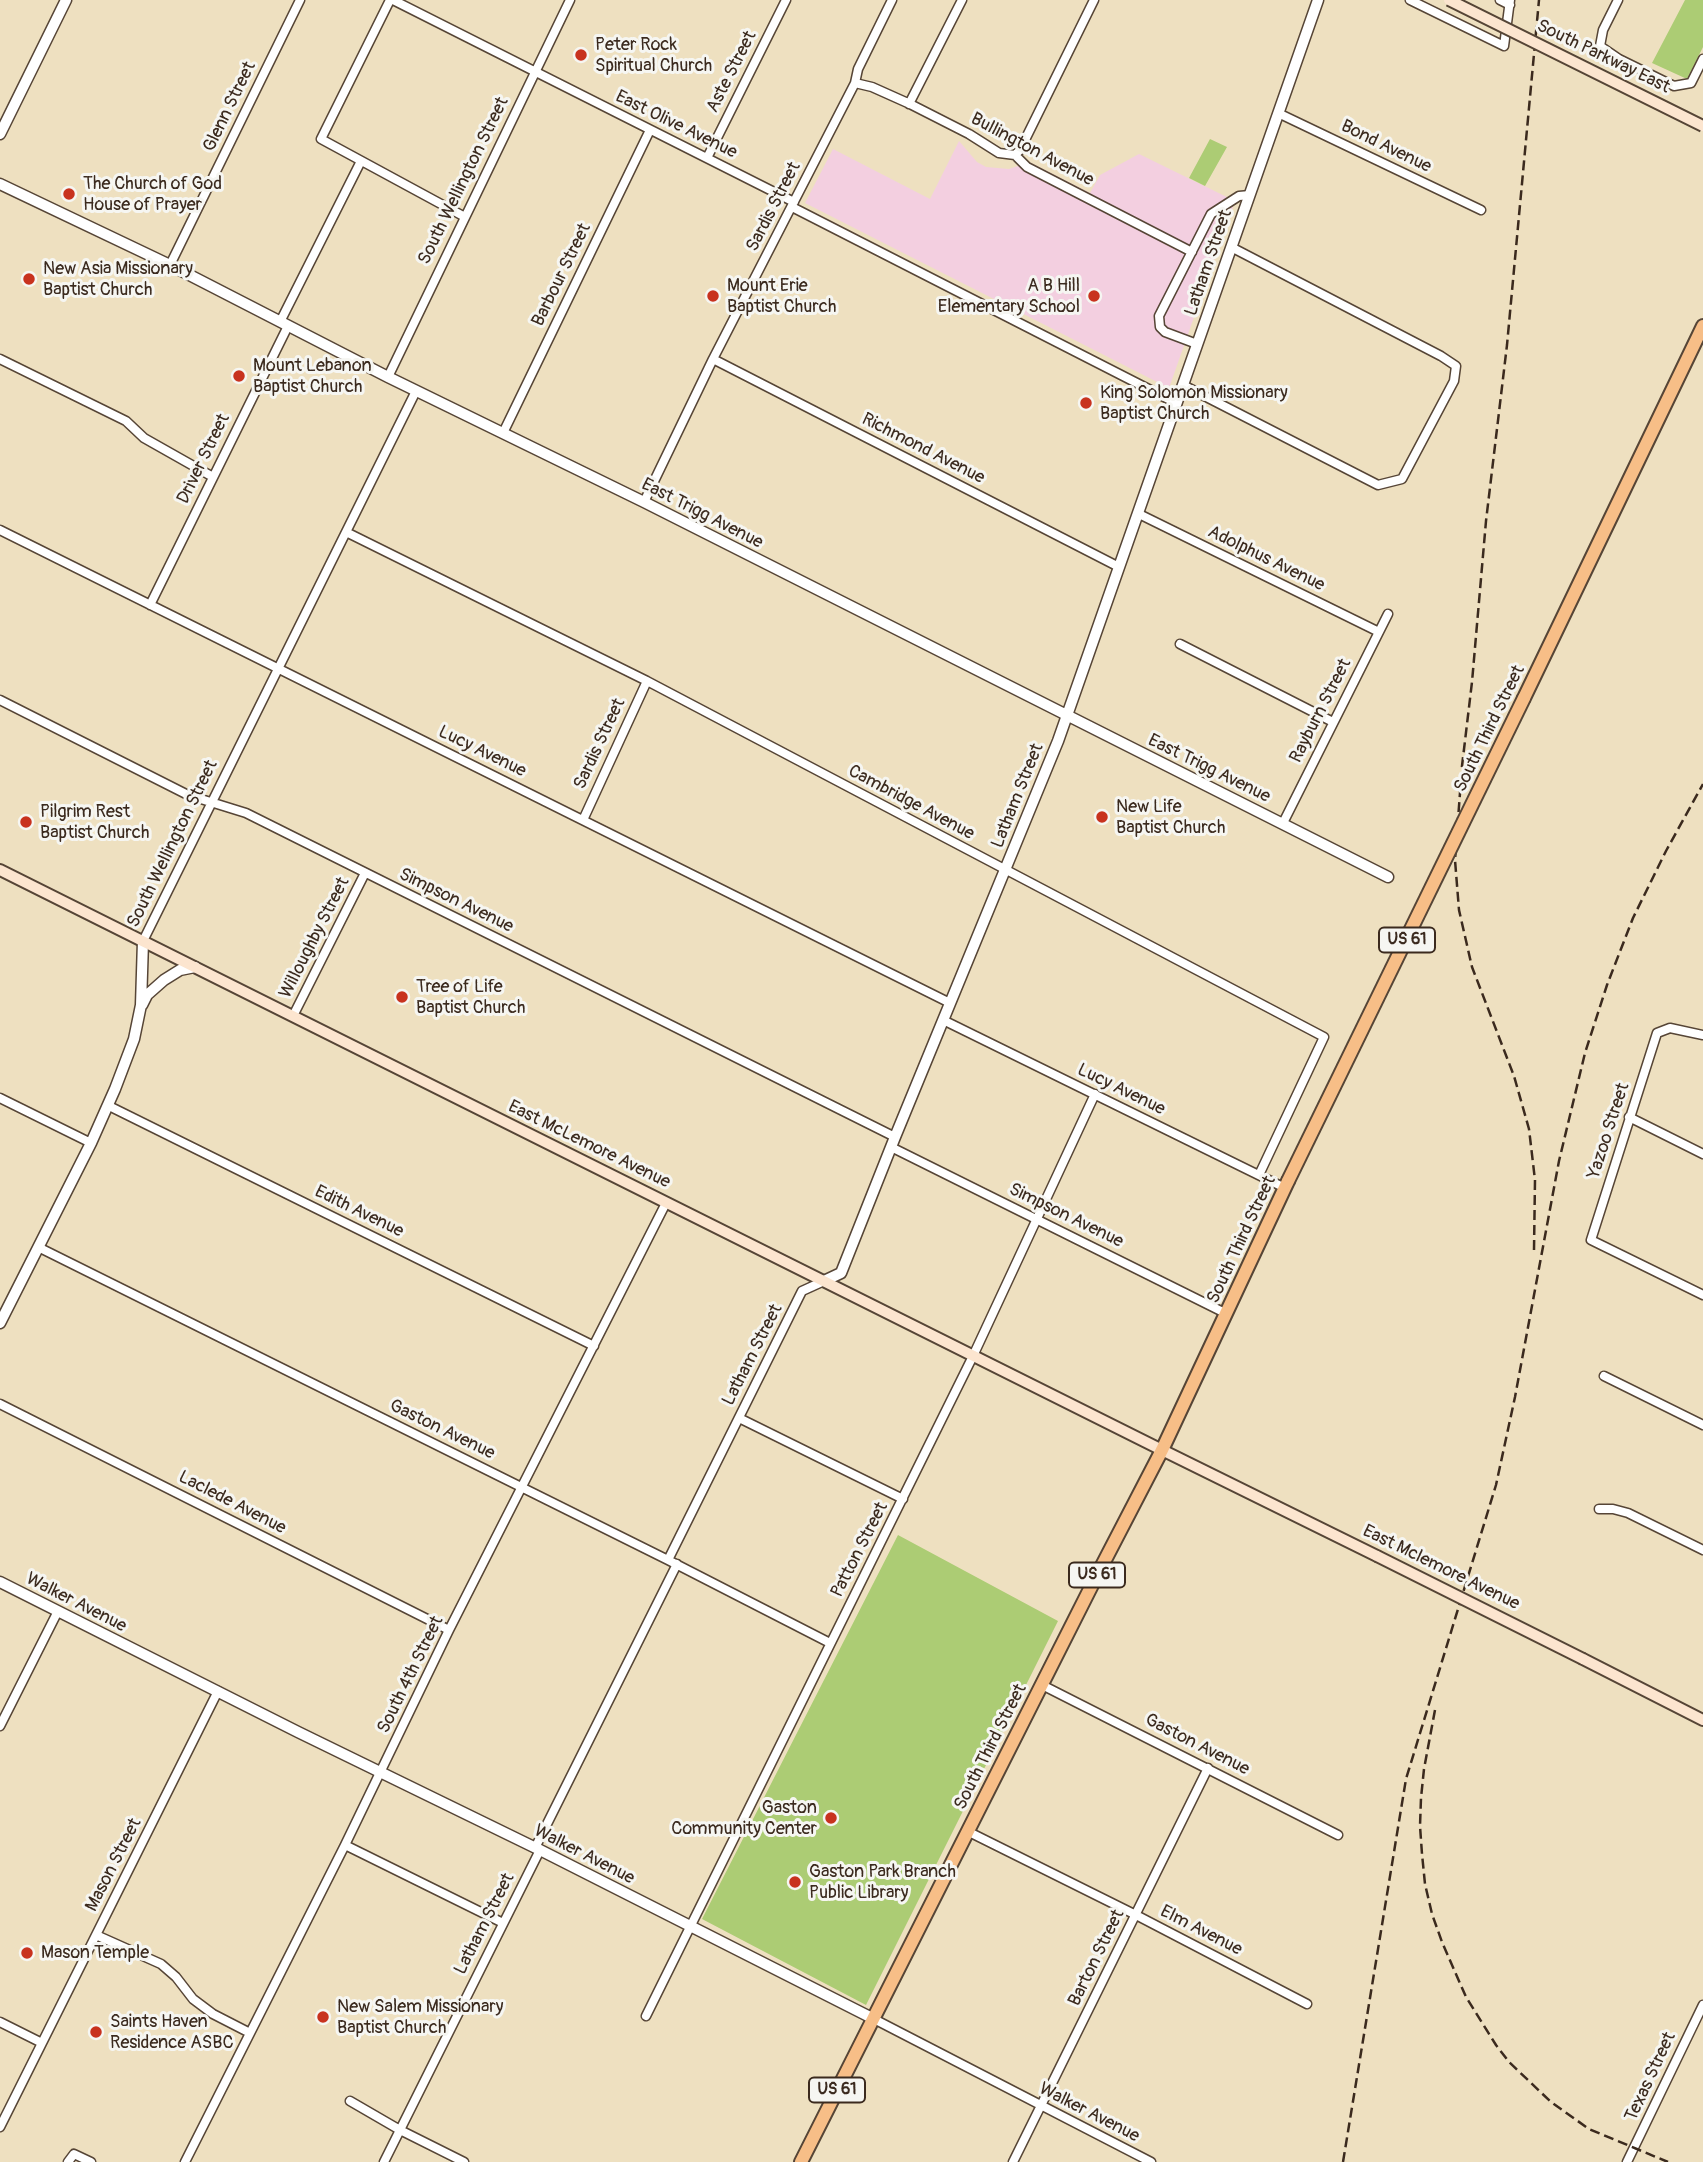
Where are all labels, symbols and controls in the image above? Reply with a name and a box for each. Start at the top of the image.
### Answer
street label: South Parkway East [1533,15,1673,99]
street label: Aste Street [702,28,762,116]
place label: Peter Rock Spiritual Church [595,34,712,76]
marker: Peter Rock Spiritual Church [573,47,589,63]
street label: Glenn Street [199,58,261,156]
street label: East Olive Avenue [612,86,740,164]
street label: South Wellington Street [414,94,514,268]
street label: Bullington Avenue [967,108,1097,192]
street label: Bond Avenue [1337,116,1435,178]
street label: Sardis Street [742,159,806,255]
place label: The Church of God House of Prayer [83,173,222,216]
marker: The Church of God House of Prayer [61,186,77,202]
street label: Latham Street [1181,207,1237,319]
street label: Barbour Street [528,220,596,330]
place label: New Asia Missionary Baptist Church [43,258,193,300]
marker: New Asia Missionary Baptist Church [21,271,37,287]
place label: Mount Erie Baptist Church [727,275,836,318]
place label: A B Hill Elementary School [938,275,1080,318]
marker: Mount Erie Baptist Church [705,288,721,304]
marker: A B Hill Elementary School [1086,288,1102,304]
place label: Mount Lebanon Baptist Church [253,355,372,398]
marker: Mount Lebanon Baptist Church [231,368,247,384]
place label: King Solomon Missionary Baptist Church [1100,382,1288,424]
marker: King Solomon Missionary Baptist Church [1078,395,1094,411]
street label: Richmond Avenue [858,409,988,489]
street label: Driver Street [173,410,235,508]
street label: East Trigg Avenue [638,474,766,554]
street label: Adolphus Avenue [1204,521,1328,597]
street label: Rayburn Street [1286,655,1356,767]
street label: South Third Street [1450,662,1530,796]
street label: Sardis Street [570,695,630,793]
street label: Lucy Avenue [434,721,530,783]
street label: East Trigg Avenue [1144,730,1274,808]
street label: Latham Street [987,741,1049,851]
street label: South Wellington Street [123,757,223,931]
street label: Cambridge Avenue [844,761,978,845]
place label: New Life Baptist Church [1116,796,1225,838]
place label: Pilgrim Rest Baptist Church [40,801,149,844]
marker: New Life Baptist Church [1094,809,1110,825]
marker: Pilgrim Rest Baptist Church [18,814,34,830]
street label: Simpson Avenue [395,864,517,938]
street label: Willoughby Street [275,874,355,1002]
road number: US 61 [1379,928,1435,952]
place label: Tree of Life Baptist Church [416,976,525,1018]
marker: Tree of Life Baptist Church [394,989,410,1005]
street label: Lucy Avenue [1073,1059,1169,1121]
street label: Yazoo Street [1583,1080,1635,1182]
street label: East McLemore Avenue [504,1096,674,1194]
street label: South Third Street [1203,1173,1281,1307]
street label: Simpson Avenue [1005,1179,1127,1253]
street label: Edith Avenue [311,1181,407,1243]
street label: Latham Street [718,1301,788,1409]
street label: Gaston Avenue [386,1395,498,1465]
street label: Laclede Avenue [175,1467,289,1539]
street label: Patton Street [827,1499,893,1601]
street label: East Mclemore Avenue [1359,1521,1523,1615]
road number: US 61 [1069,1562,1125,1588]
street label: Walker Avenue [22,1568,130,1638]
street label: South 4th Street [373,1613,449,1737]
street label: South Third Street [950,1681,1032,1813]
street label: Gaston Avenue [1141,1709,1253,1781]
place label: Gaston Community Center [671,1797,817,1840]
marker: Gaston Community Center [823,1810,839,1826]
street label: Mason Street [81,1815,147,1915]
street label: Walker Avenue [530,1820,638,1890]
place label: Gaston Park Branch Public Library [809,1861,956,1904]
street label: Latham Street [450,1870,520,1978]
marker: Gaston Park Branch Public Library [787,1874,803,1890]
street label: Elm Avenue [1157,1901,1245,1961]
street label: Barton Street [1064,1906,1130,2010]
place label: Mason Temple [41,1942,149,1964]
marker: Mason Temple [19,1945,35,1961]
place label: New Salem Missionary Baptist Church [337,1996,503,2038]
marker: New Salem Missionary Baptist Church [315,2009,331,2025]
place label: Saints Haven Residence ASBC [110,2011,234,2054]
marker: Saints Haven Residence ASBC [88,2024,104,2040]
street label: Texas Street [1621,2029,1681,2125]
road number: US 61 [809,2078,865,2102]
street label: Walker Avenue [1035,2078,1143,2148]

